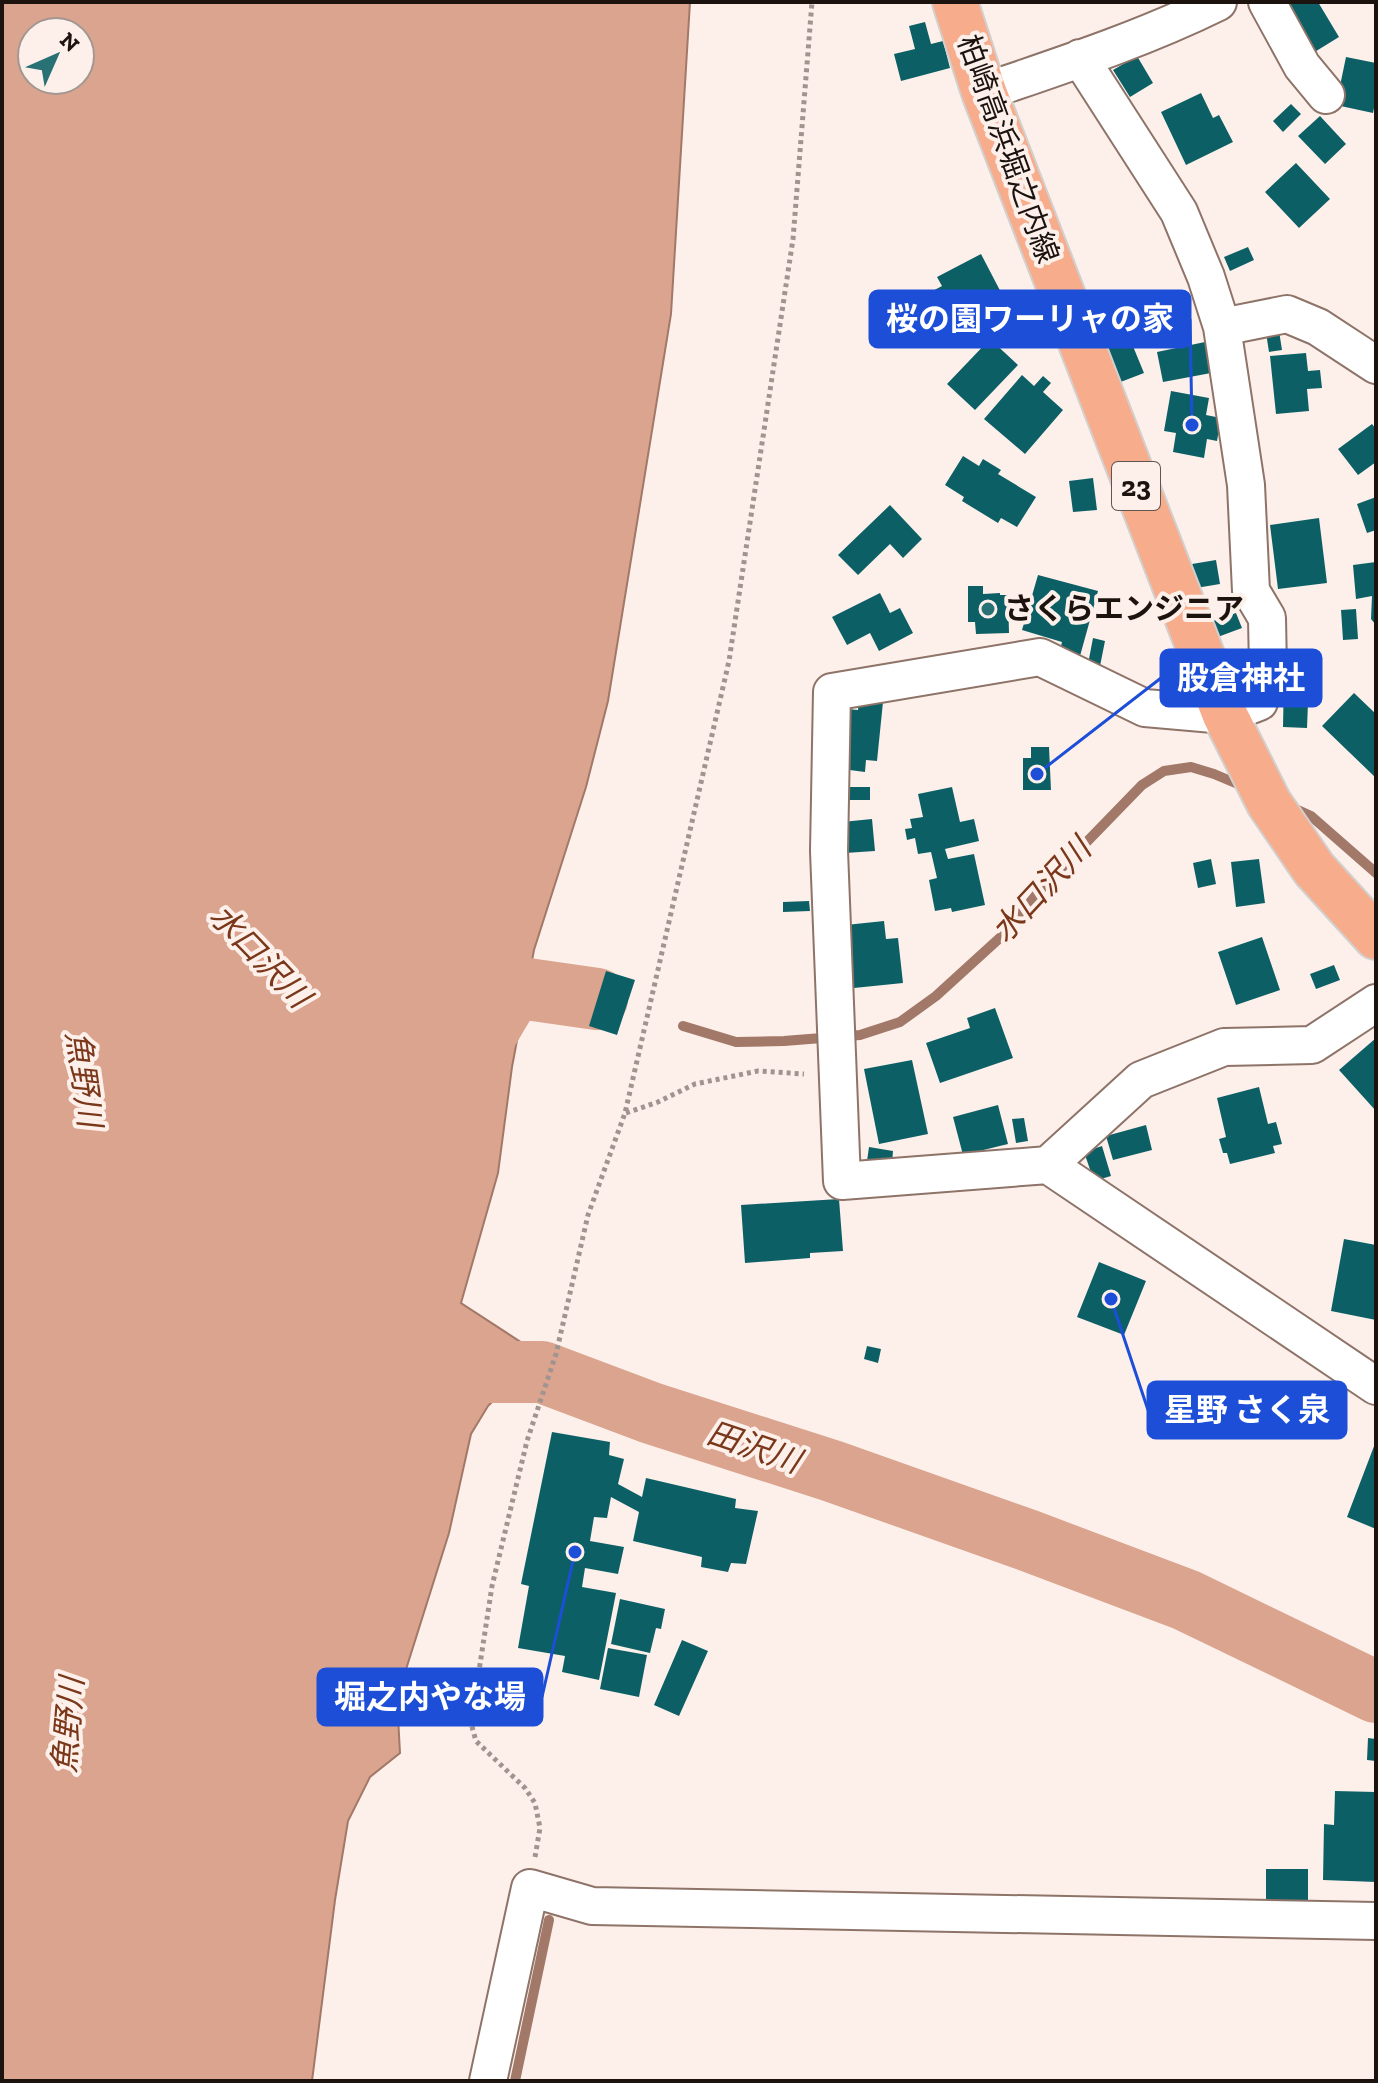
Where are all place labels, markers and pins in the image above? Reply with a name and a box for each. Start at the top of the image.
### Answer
callout: 桜の園ワーリャの家 [870,291,1190,347]
place label: さくらエンジニア [1004,591,1244,627]
marker: さくらエンジニア [979,600,997,618]
callout: 股倉神社 [1161,650,1321,706]
callout: 星野 さく泉 [1148,1382,1346,1438]
callout: 堀之内やな場 [318,1669,542,1725]

